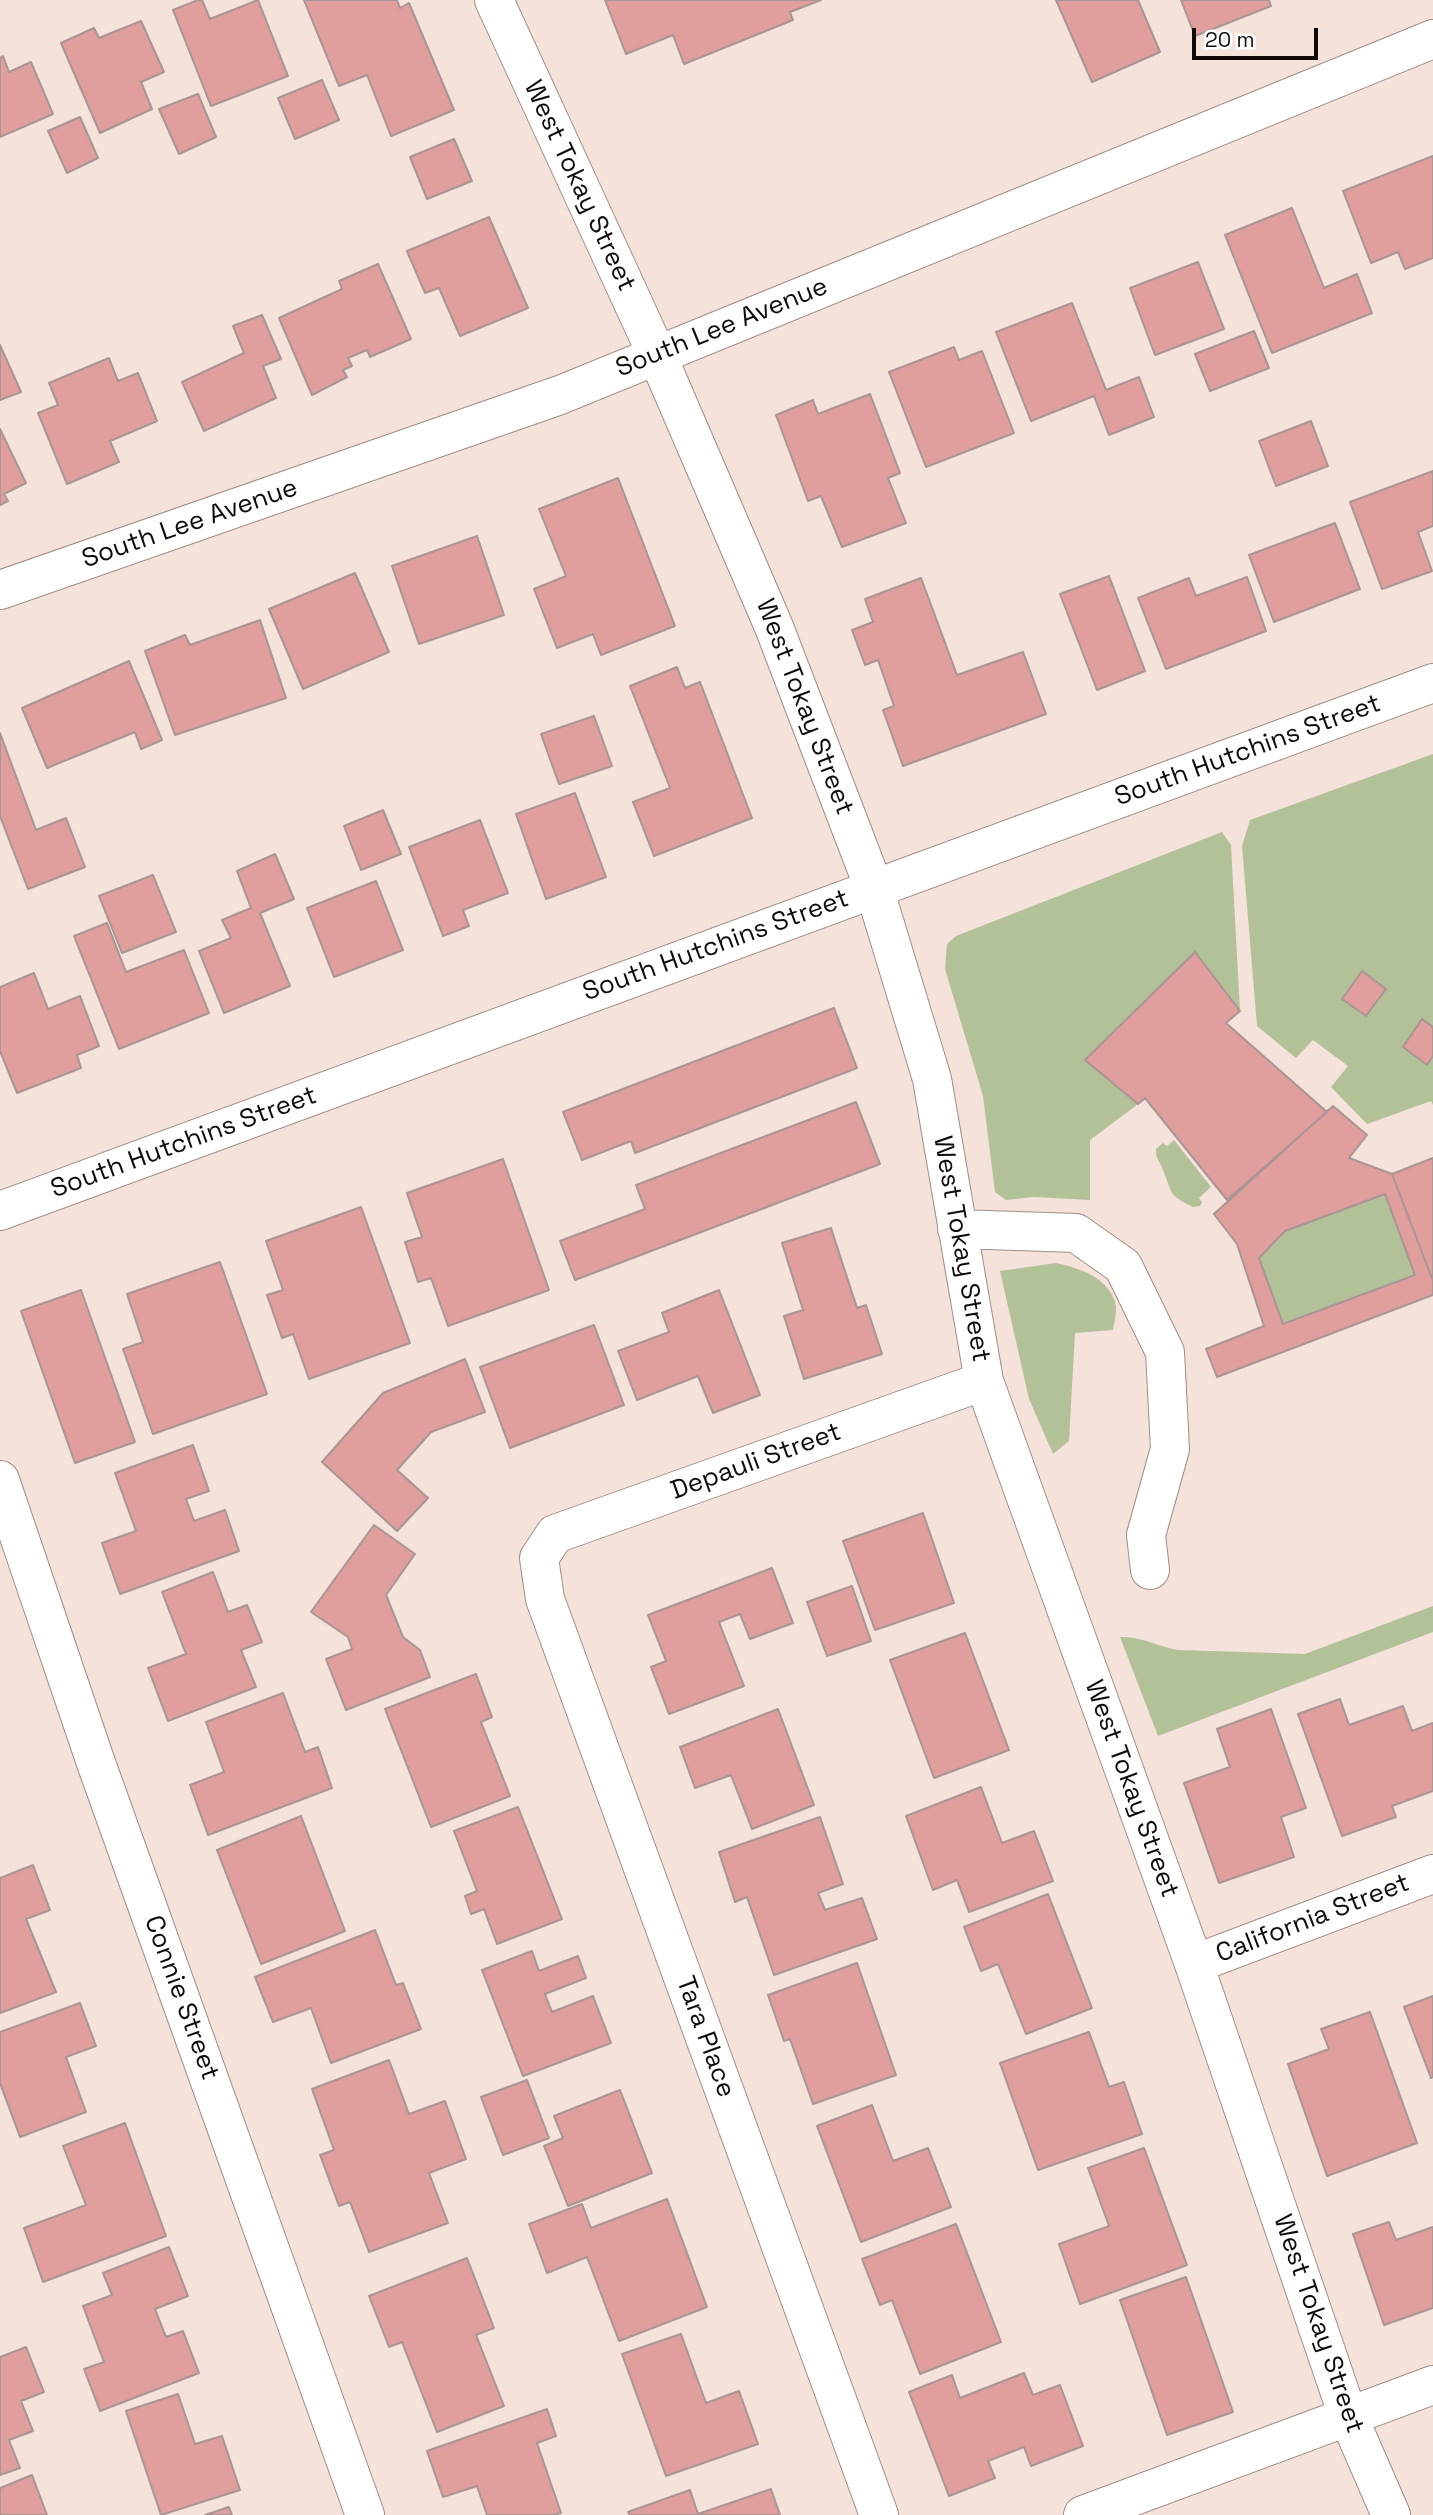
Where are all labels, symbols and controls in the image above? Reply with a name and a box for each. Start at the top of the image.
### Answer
scale bar [1195,14,1321,58]
text: 20 m [1205,26,1255,53]
street label: West Tokay Street [516,76,642,296]
street label: South Lee Avenue [611,271,833,385]
street label: South Lee Avenue [78,472,302,576]
street label: West Tokay Street [748,595,860,819]
street label: South Hutchins Street [1111,688,1385,814]
street label: South Hutchins Street [579,883,853,1009]
street label: South Hutchins Street [47,1080,321,1206]
street label: West Tokay Street [926,1134,996,1364]
street label: Depauli Street [667,1417,845,1507]
street label: West Tokay Street [1077,1676,1185,1902]
street label: California Street [1212,1868,1414,1970]
street label: Connie Street [137,1912,225,2084]
street label: Tara Place [669,1972,741,2102]
street label: West Tokay Street [1266,2211,1370,2437]

